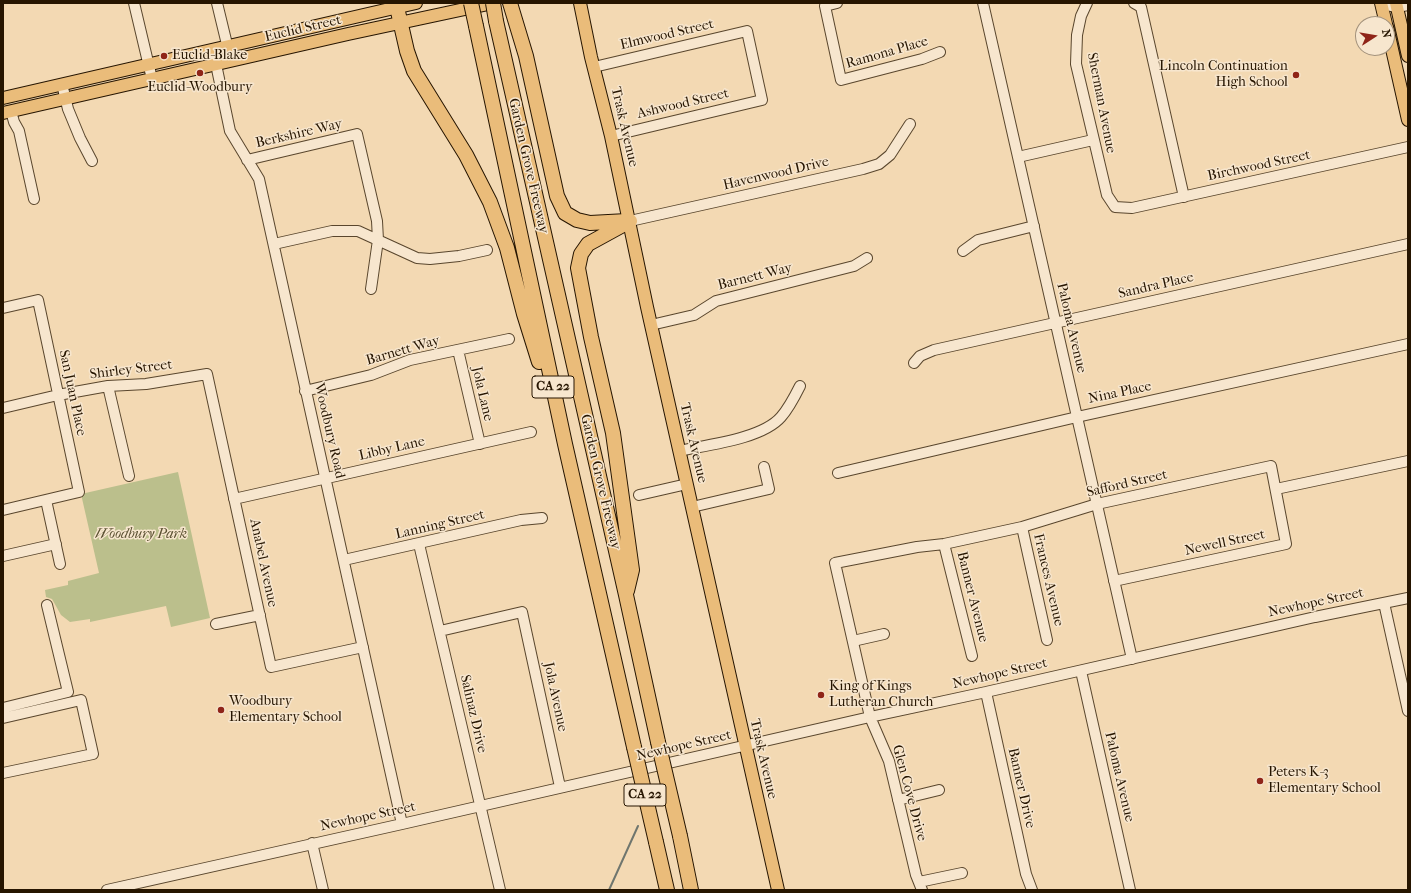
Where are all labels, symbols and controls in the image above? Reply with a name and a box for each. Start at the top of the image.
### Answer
street label: Euclid Street [263,12,343,46]
street label: Elmwood Street [618,16,716,54]
north arrow [1355,16,1395,56]
text: N [1379,28,1393,39]
street label: Ramona Place [844,33,930,73]
place label: Euclid-Blake [172,48,247,64]
marker: Euclid-Blake [159,51,169,61]
street label: Sherman Avenue [1083,51,1119,155]
place label: Lincoln Continuation High School [1159,59,1288,92]
marker: Euclid-Woodbury [195,68,205,78]
marker: Lincoln Continuation High School [1291,70,1301,80]
place label: Euclid-Woodbury [148,80,252,96]
street label: Trask Avenue [607,85,641,169]
street label: Ashwood Street [635,85,731,123]
street label: Garden Grove Freeway [504,97,552,235]
street label: Berkshire Way [254,116,344,152]
street label: Birchwood Street [1206,147,1312,185]
street label: Havenwood Drive [722,154,830,194]
street label: Barnett Way [716,260,794,294]
street label: Sandra Place [1117,269,1195,303]
street label: Paloma Avenue [1052,281,1090,375]
street label: Barnett Way [364,332,442,370]
street label: San Juan Place [55,349,89,437]
street label: Shirley Street [89,357,173,383]
street label: Jola Lane [468,365,496,423]
road number: CA 22 [532,376,574,398]
street label: Nina Place [1087,378,1153,408]
street label: Woodbury Road [310,382,348,480]
street label: Trask Avenue [676,401,710,485]
street label: Garden Grove Freeway [576,413,624,551]
street label: Libby Lane [357,433,427,465]
street label: Safford Street [1085,467,1169,501]
street label: Lanning Street [394,507,486,543]
street label: Anabel Avenue [245,517,281,609]
street label: Newell Street [1183,526,1267,560]
park label: Woodbury Park [95,527,187,543]
street label: Frances Avenue [1029,532,1067,628]
street label: Banner Avenue [953,550,991,644]
street label: Newhope Street [1267,585,1365,621]
street label: Newhope Street [951,655,1049,693]
street label: Jola Avenue [539,661,571,733]
street label: Salinaz Drive [456,673,490,755]
place label: King of Kings Lutheran Church [829,679,933,712]
marker: King of Kings Lutheran Church [816,690,826,700]
place label: Woodbury Elementary School [229,694,342,726]
marker: Woodbury Elementary School [216,705,226,715]
street label: Trask Avenue [746,717,780,801]
street label: Newhope Street [635,727,733,765]
street label: Paloma Avenue [1100,730,1138,824]
street label: Glen Cove Drive [888,743,930,843]
street label: Banner Drive [1004,746,1038,830]
place label: Peters K-3 Elementary School [1268,765,1381,798]
marker: Peters K-3 Elementary School [1255,776,1265,786]
road number: CA 22 [624,784,666,806]
street label: Newhope Street [319,799,417,835]

